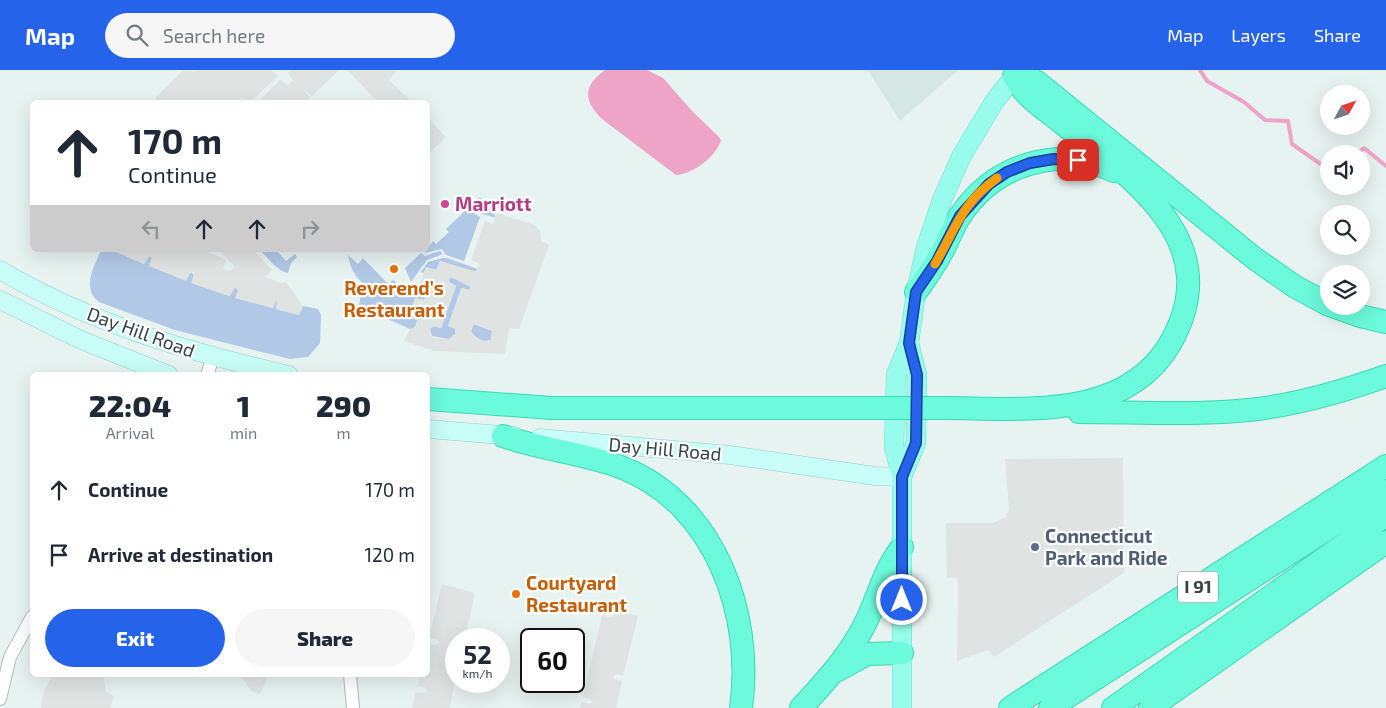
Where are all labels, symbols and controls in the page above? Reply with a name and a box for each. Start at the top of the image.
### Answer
search box [105,13,455,58]
text: Map [25,21,75,50]
icon: search [123,21,151,49]
text: Search here [163,24,265,47]
text: Map [1167,24,1203,46]
text: Layers [1231,24,1286,46]
text: Share [1314,24,1361,46]
north arrow [1320,85,1370,135]
map controls [1320,85,1370,315]
text: 170 m [128,119,222,161]
icon: ahead [45,120,110,185]
pin [1057,139,1099,181]
button: sound [1320,145,1370,195]
icon: arrive [1064,146,1092,174]
text: Continue [128,161,217,187]
place label: Marriott [455,192,532,215]
marker: Marriott [439,198,451,210]
button: search [1320,205,1370,255]
icon: left [137,215,165,243]
icon: ahead [190,215,218,243]
icon: ahead [243,215,271,243]
icon: right [296,215,324,243]
marker: Reverend's Restaurant [388,263,400,275]
button: layers [1320,265,1370,315]
place label: Reverend's Restaurant [344,276,445,321]
street label: Day Hill Road [84,301,198,362]
text: 22:04 [89,387,171,423]
text: 1 [237,387,250,423]
text: 290 [316,387,371,423]
text: Arrival [106,423,154,442]
text: min [230,423,257,442]
text: m [337,423,351,442]
street label: Day Hill Road [608,432,722,465]
icon: ahead [45,476,73,504]
text: Continue [88,478,168,501]
text: 170 m [365,478,415,501]
place label: Connecticut Park and Ride [1045,524,1168,569]
icon: arrive [45,541,73,569]
marker: Connecticut Park and Ride [1029,541,1041,553]
text: Arrive at destination [88,543,273,566]
text: 120 m [364,543,415,566]
place label: Courtyard Restaurant [526,571,627,616]
road number: I 91 [1178,572,1218,602]
position arrow [875,573,927,625]
marker: Courtyard Restaurant [510,588,522,600]
button: Exit [45,609,225,667]
button: Share [235,609,415,667]
speed limit sign: 60 [520,628,585,693]
text: 52 [463,639,492,669]
text: km/h [463,666,492,680]

